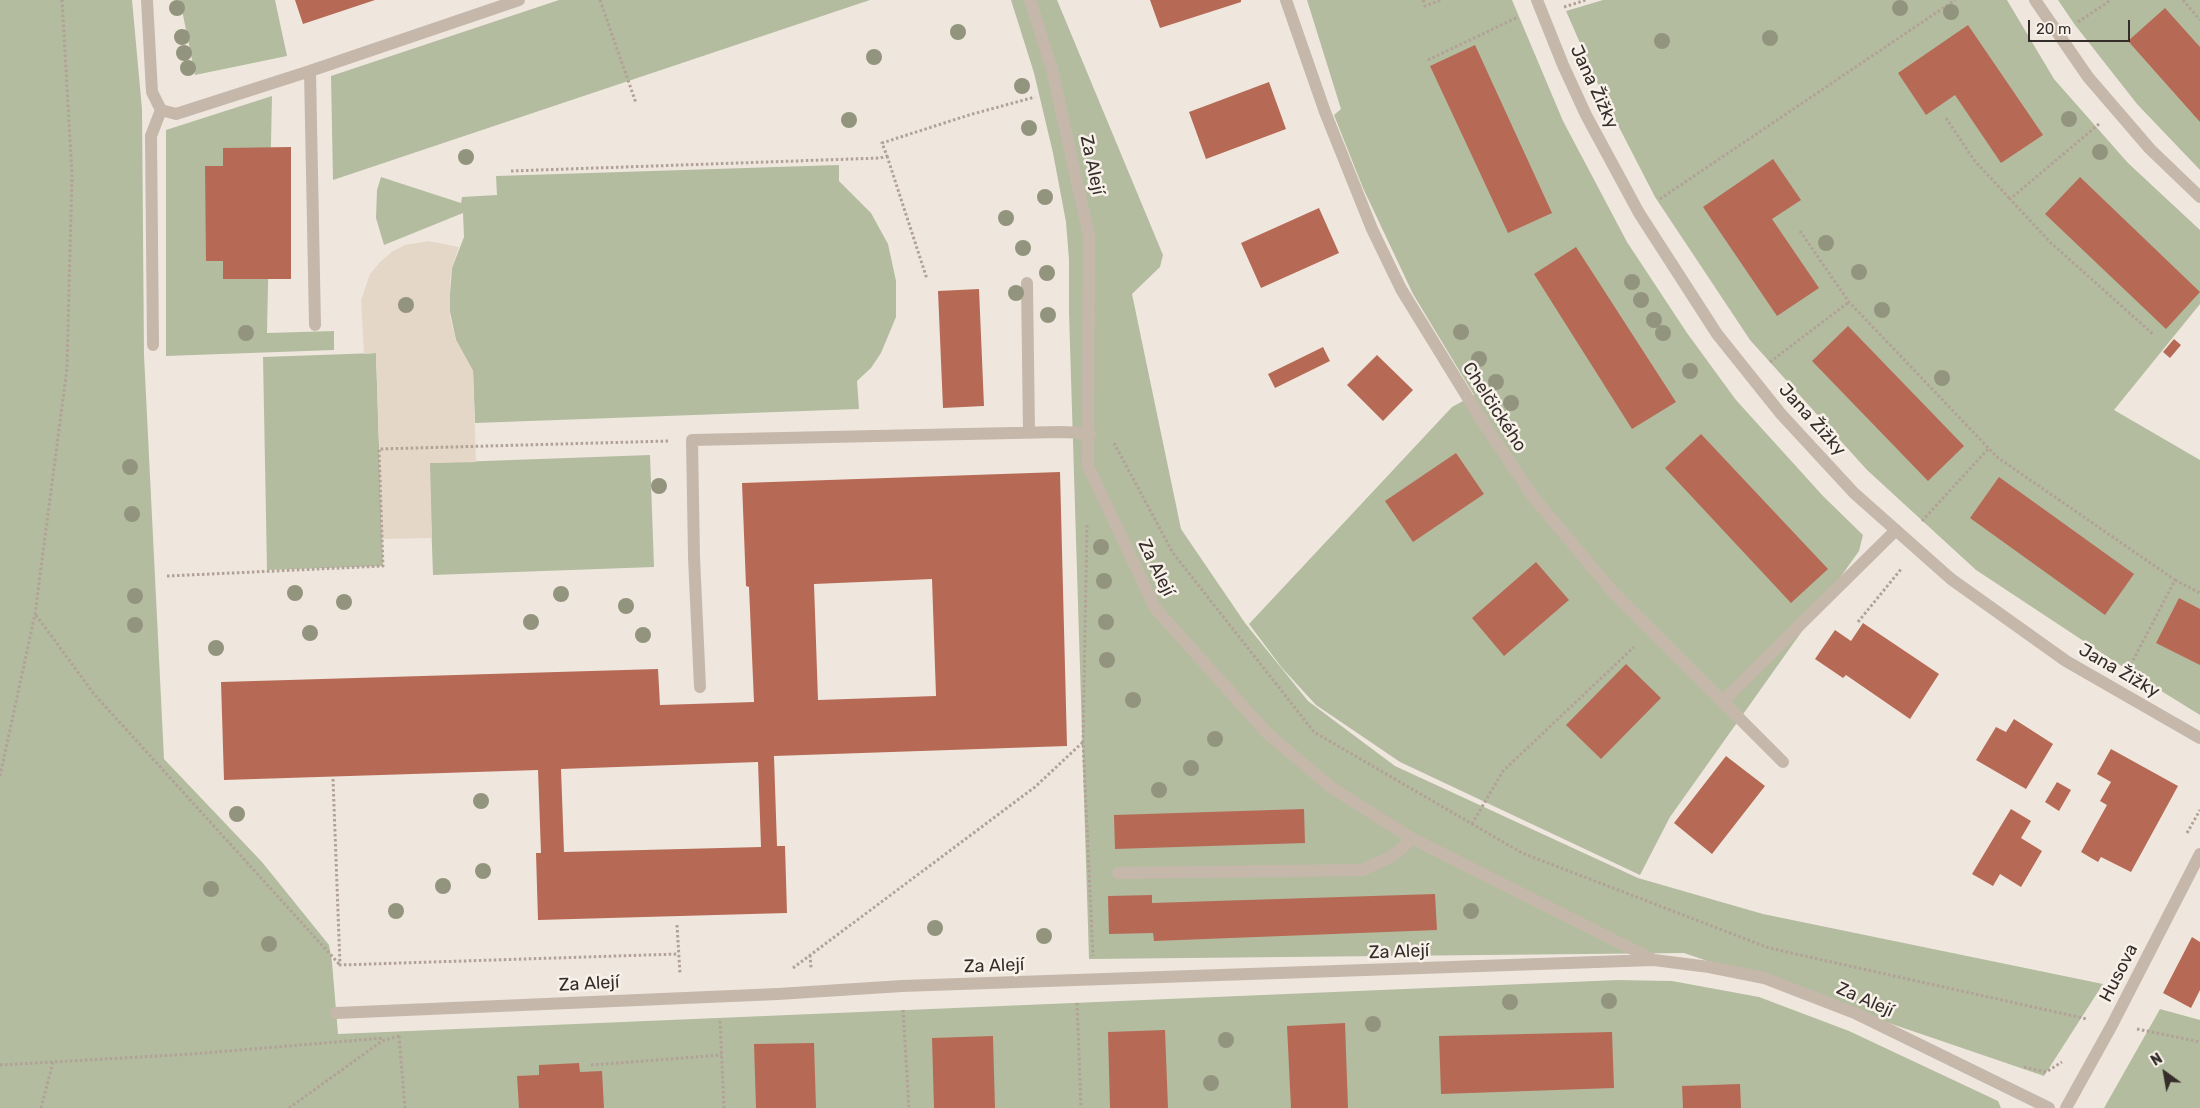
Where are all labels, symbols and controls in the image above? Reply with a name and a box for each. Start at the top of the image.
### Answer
scale bar [2030,10,2132,42]
text: 20 m [2036,20,2071,38]
street label: Jana Žižky [1565,42,1623,132]
street label: Za Alejí [1075,133,1109,197]
street label: Chelčického [1457,358,1531,456]
street label: Jana Žižky [1774,379,1850,461]
street label: Za Alejí [1133,536,1179,600]
street label: Jana Žižky [2075,639,2163,703]
street label: Za Alejí [1368,940,1430,964]
street label: Husova [2095,940,2143,1006]
street label: Za Alejí [963,954,1025,978]
street label: Za Alejí [558,972,620,996]
street label: Za Alejí [1833,978,1897,1022]
north arrow [2140,1048,2190,1098]
text: N [2148,1050,2166,1070]

